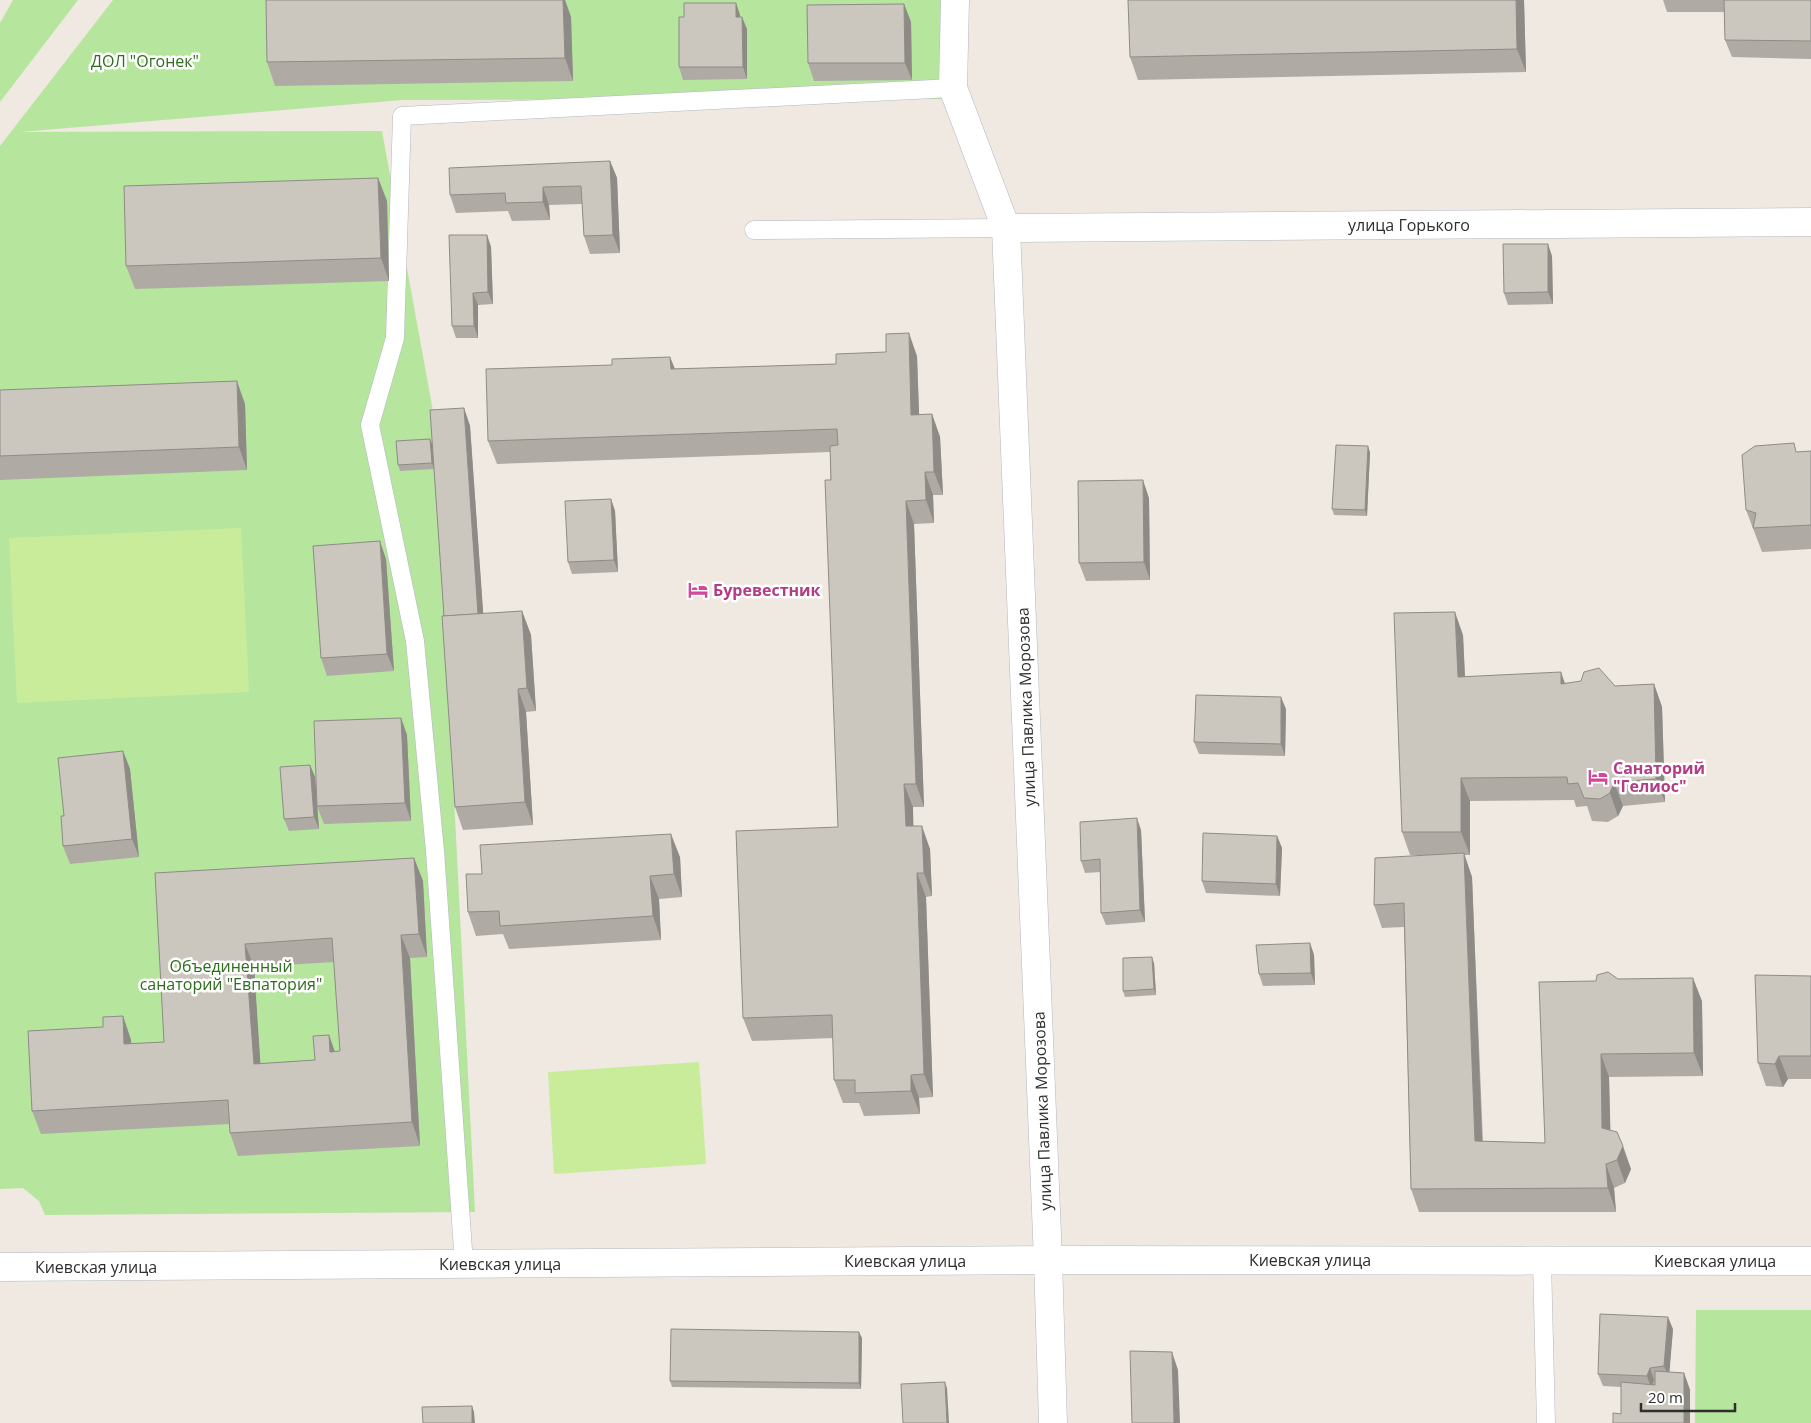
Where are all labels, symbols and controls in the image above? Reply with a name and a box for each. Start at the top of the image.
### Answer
park label: ДОЛ "Огонек" [91,50,199,72]
street label: улица Горького [1348,214,1470,236]
hotel icon: Буревестник [687,579,709,601]
place label: Буревестник [713,579,821,601]
street label: улица Павлика Морозова [1012,607,1040,807]
place label: Санаторий "Гелиос" [1613,757,1705,797]
hotel icon: Санаторий "Гелиос" [1587,766,1609,788]
park label: Объединенный санаторий "Евпатория" [140,955,322,995]
street label: улица Павлика Морозова [1028,1011,1056,1211]
street label: Киевская улица [1249,1249,1371,1271]
street label: Киевская улица [844,1250,966,1272]
street label: Киевская улица [1654,1250,1776,1272]
street label: Киевская улица [439,1253,561,1275]
street label: Киевская улица [35,1256,157,1278]
scale bar [1641,1380,1735,1412]
text: 20 m [1648,1387,1683,1407]

